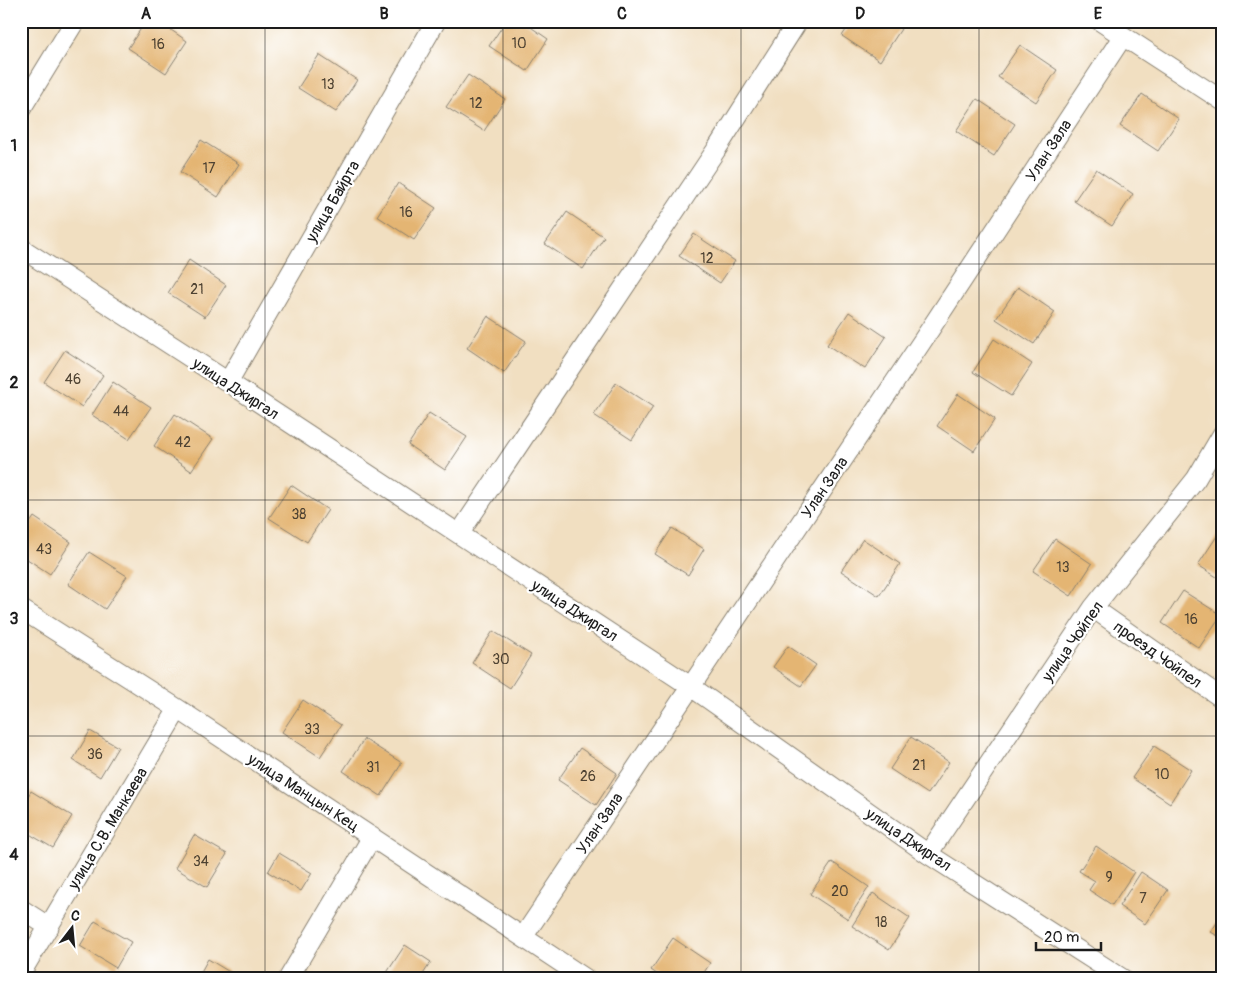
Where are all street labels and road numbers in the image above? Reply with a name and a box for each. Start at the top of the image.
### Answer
street label: Улан Зала [1021,116,1076,185]
street label: улица Байрта [301,157,364,247]
street label: улица Джиргал [188,353,282,424]
street label: Улан Зала [797,453,853,522]
street label: улица Джиргал [527,575,621,646]
street label: улица Чойпел [1037,597,1108,686]
street label: проезд Чойпел [1109,617,1205,693]
street label: улица Манцын Кец [243,749,363,836]
street label: улица С.В. Манкаева [63,764,152,894]
street label: Улан Зала [572,789,628,858]
street label: улица Джиргал [861,803,955,876]

